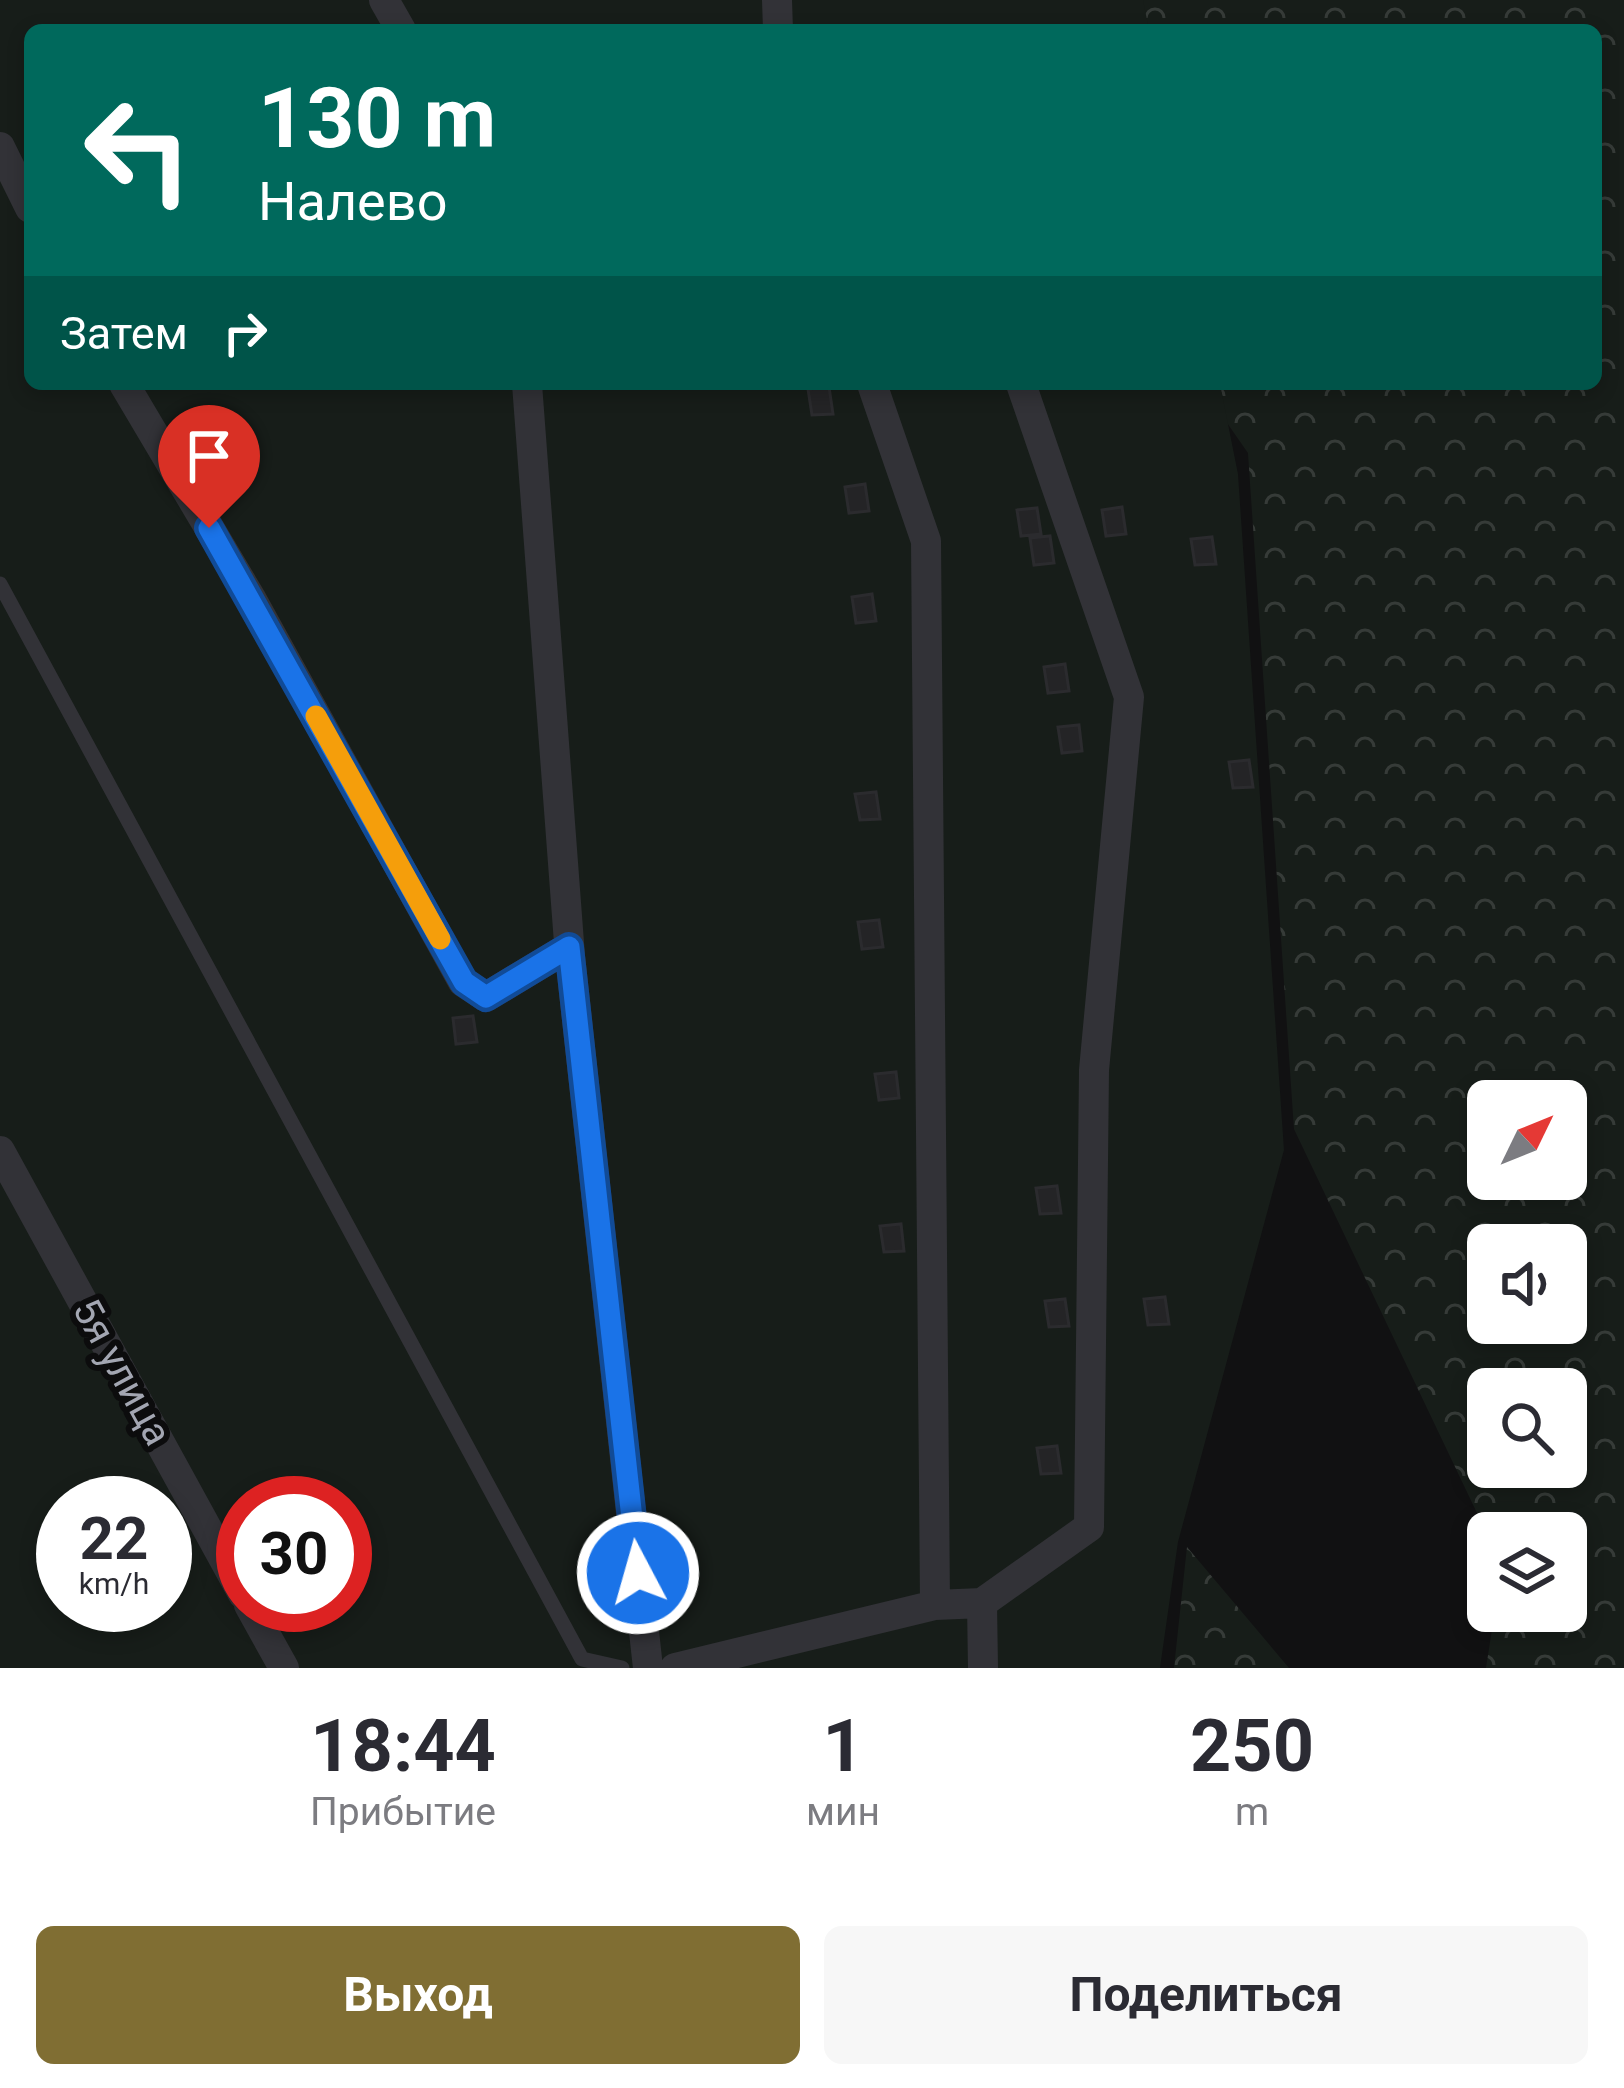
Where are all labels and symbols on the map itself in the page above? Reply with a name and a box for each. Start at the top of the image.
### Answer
pin [158,405,260,528]
north arrow [1467,1080,1587,1200]
street label: 5я улица [63,1291,181,1453]
speed limit sign: 30 [216,1476,372,1632]
position arrow [575,1510,701,1636]

